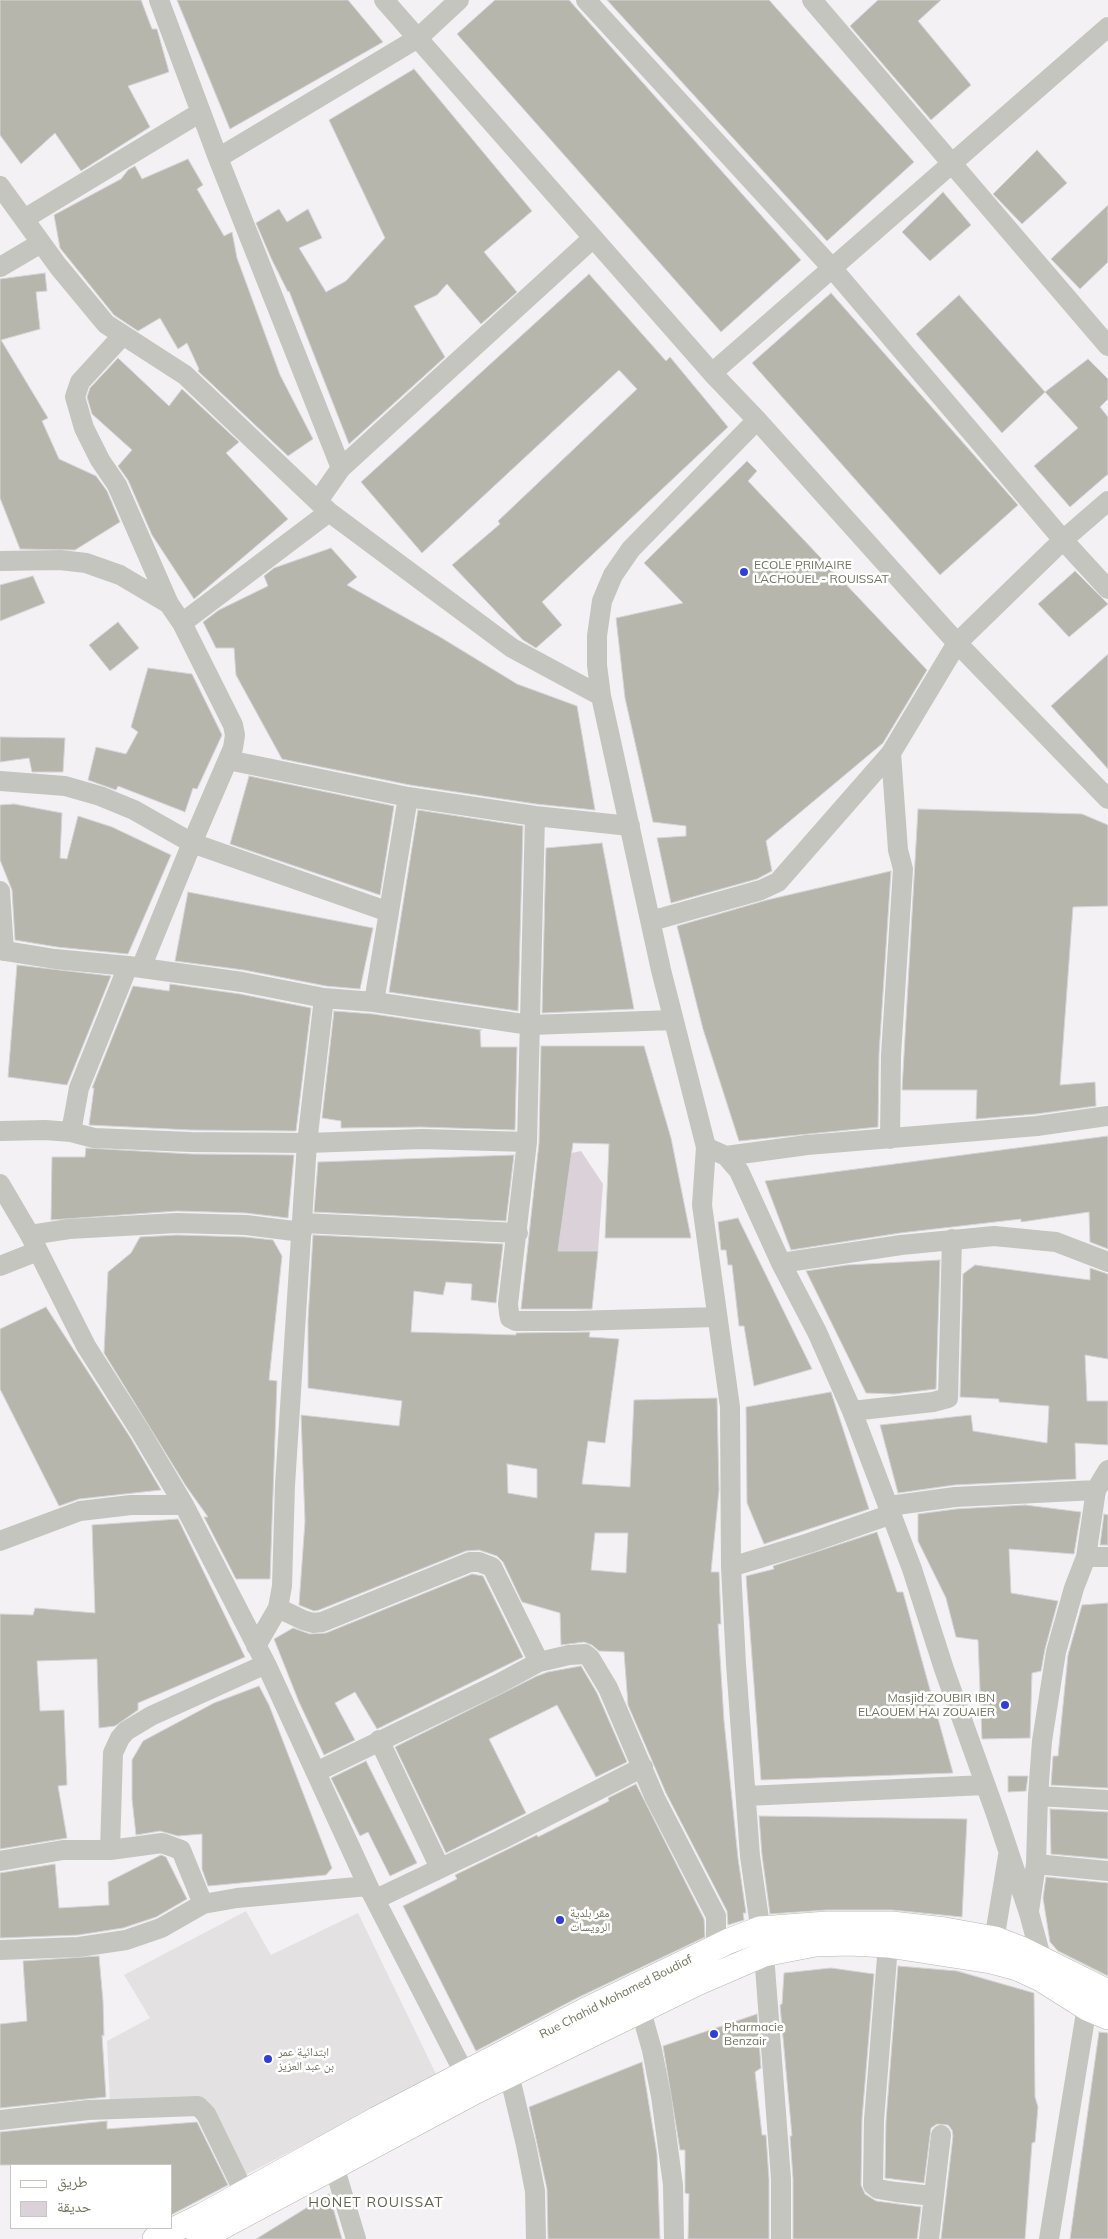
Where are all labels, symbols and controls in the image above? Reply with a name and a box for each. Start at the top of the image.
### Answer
place label: ECOLE PRIMAIRE LACHOUEL - ROUISSAT [754,558,889,586]
marker: ECOLE PRIMAIRE LACHOUEL - ROUISSAT [738,566,750,578]
place label: Masjid ZOUBIR IBN ELAOUEM HAI ZOUAIER [858,1691,995,1719]
marker: Masjid ZOUBIR IBN ELAOUEM HAI ZOUAIER [999,1699,1011,1711]
place label: مقر بلدية الرويسات [570,1906,610,1934]
marker: مقر بلدية الرويسات [554,1914,566,1926]
street label: Rue Chahid Mohamed Boudiaf [537,1952,695,2042]
place label: Pharmacie Benzair [724,2020,783,2048]
marker: Pharmacie Benzair [708,2028,720,2040]
place label: ابتدائية عمر بن عبد العزيز [278,2045,334,2073]
marker: ابتدائية عمر بن عبد العزيز [262,2053,274,2065]
legend [10,2164,172,2229]
text: طريق [57,2172,88,2191]
district label: HONET ROUISSAT [306,2195,446,2211]
text: حديقة [57,2197,91,2216]

